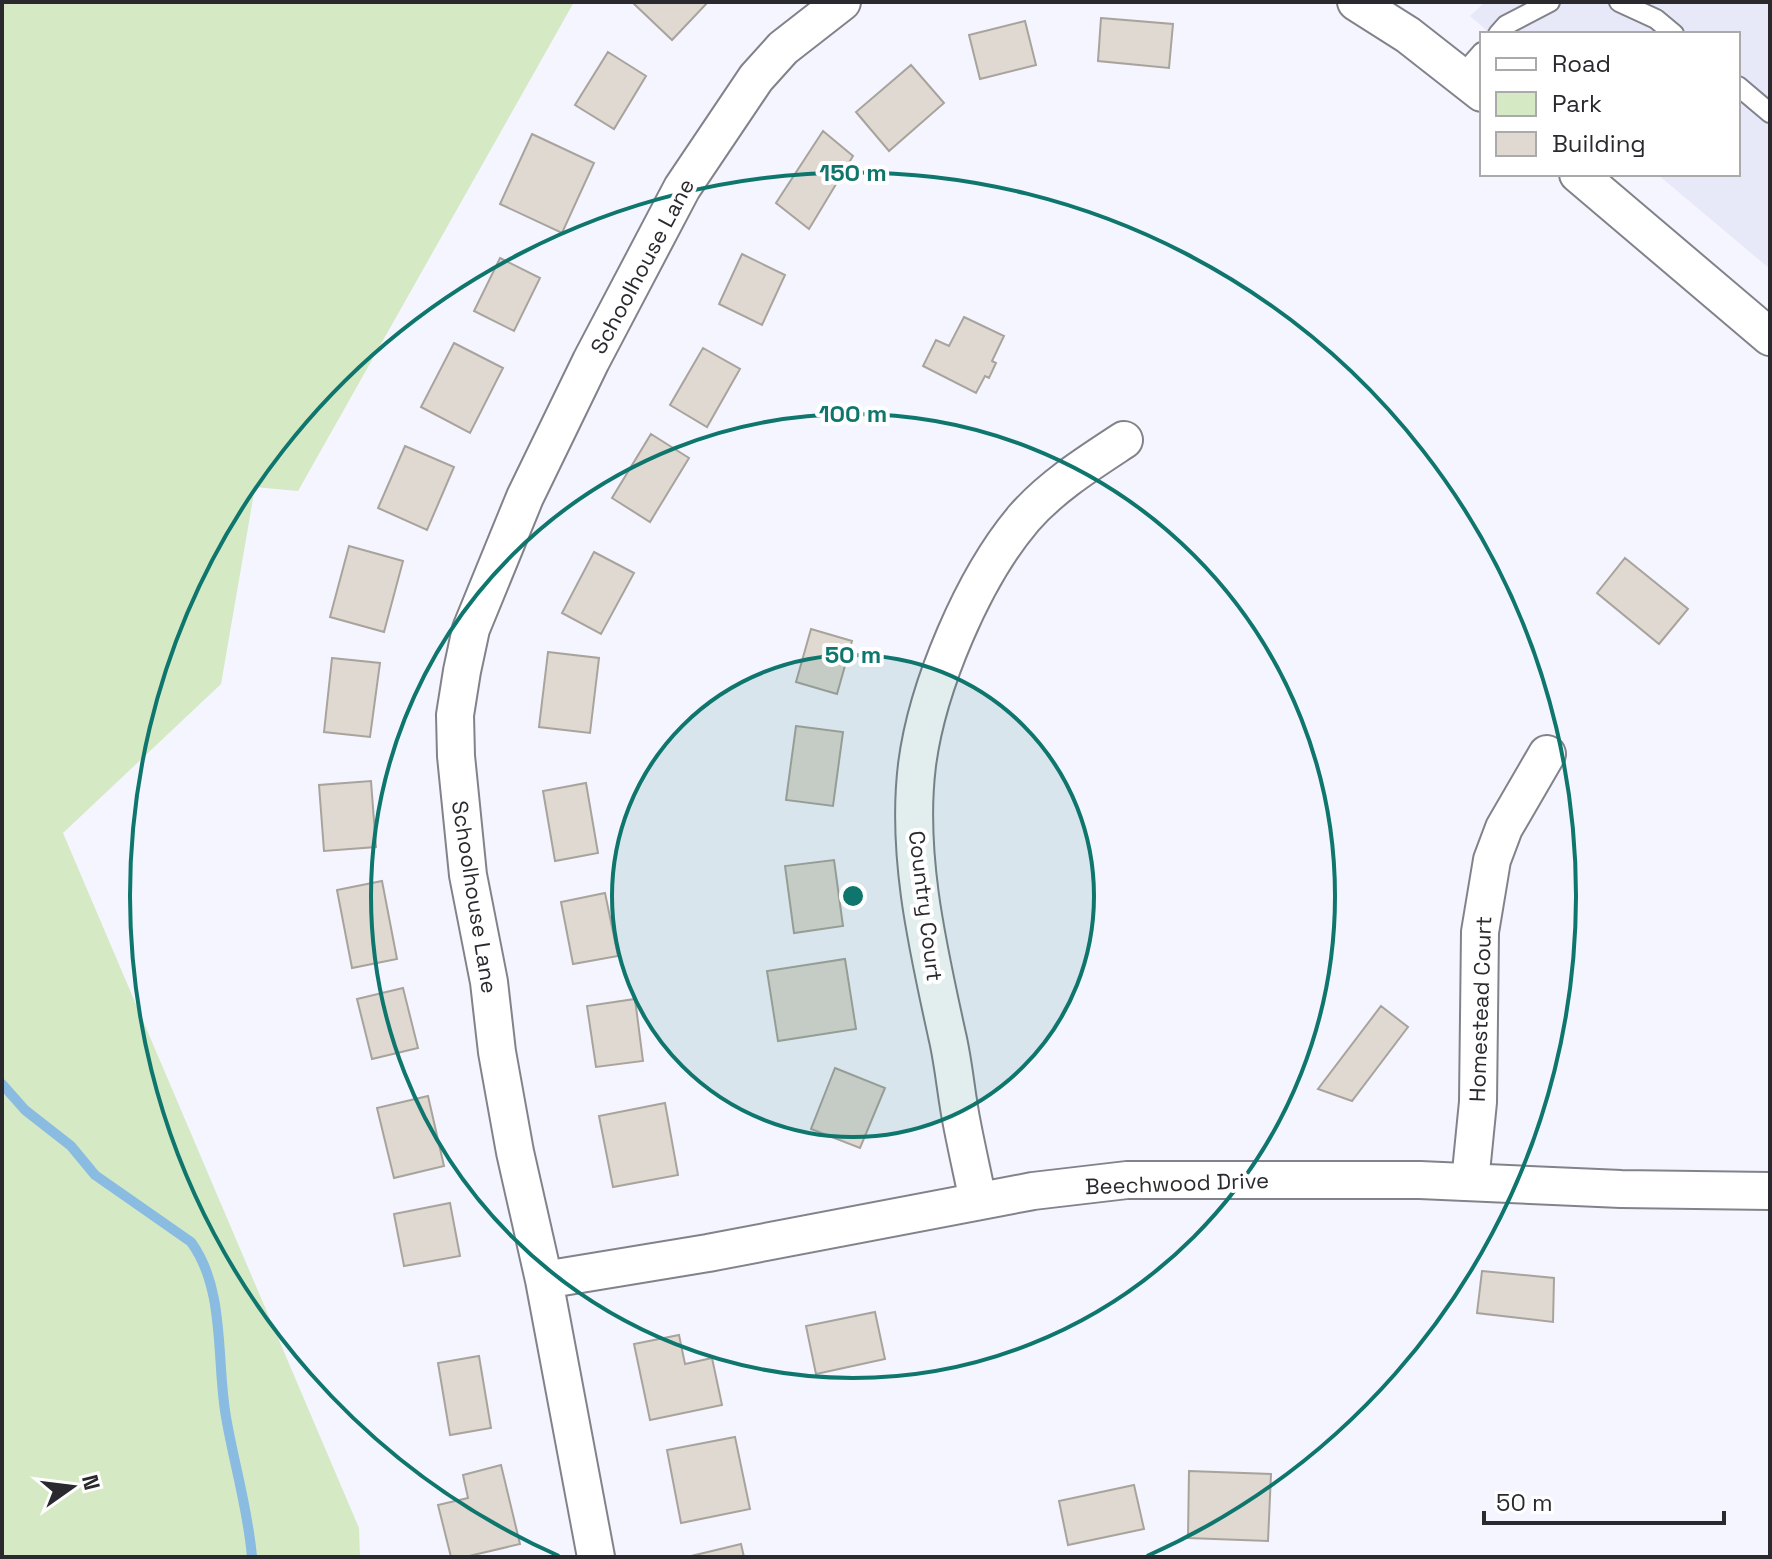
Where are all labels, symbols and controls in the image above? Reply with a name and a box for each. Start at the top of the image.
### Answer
legend [1480,32,1740,176]
text: Road [1552,48,1611,79]
text: Park [1552,88,1602,119]
text: Building [1552,128,1646,159]
text: 150 m [819,157,887,188]
street label: Schoolhouse Lane [584,173,700,359]
text: 100 m [819,398,887,429]
text: 50 m [825,639,881,670]
street label: Schoolhouse Lane [446,799,504,995]
street label: Country Court [903,829,949,983]
centre of rings [839,882,867,910]
street label: Homestead Court [1463,916,1497,1102]
street label: Beechwood Drive [1084,1166,1270,1200]
north arrow [32,1447,112,1527]
text: N [76,1472,107,1493]
scale bar [1484,1475,1724,1525]
text: 50 m [1496,1487,1553,1518]

